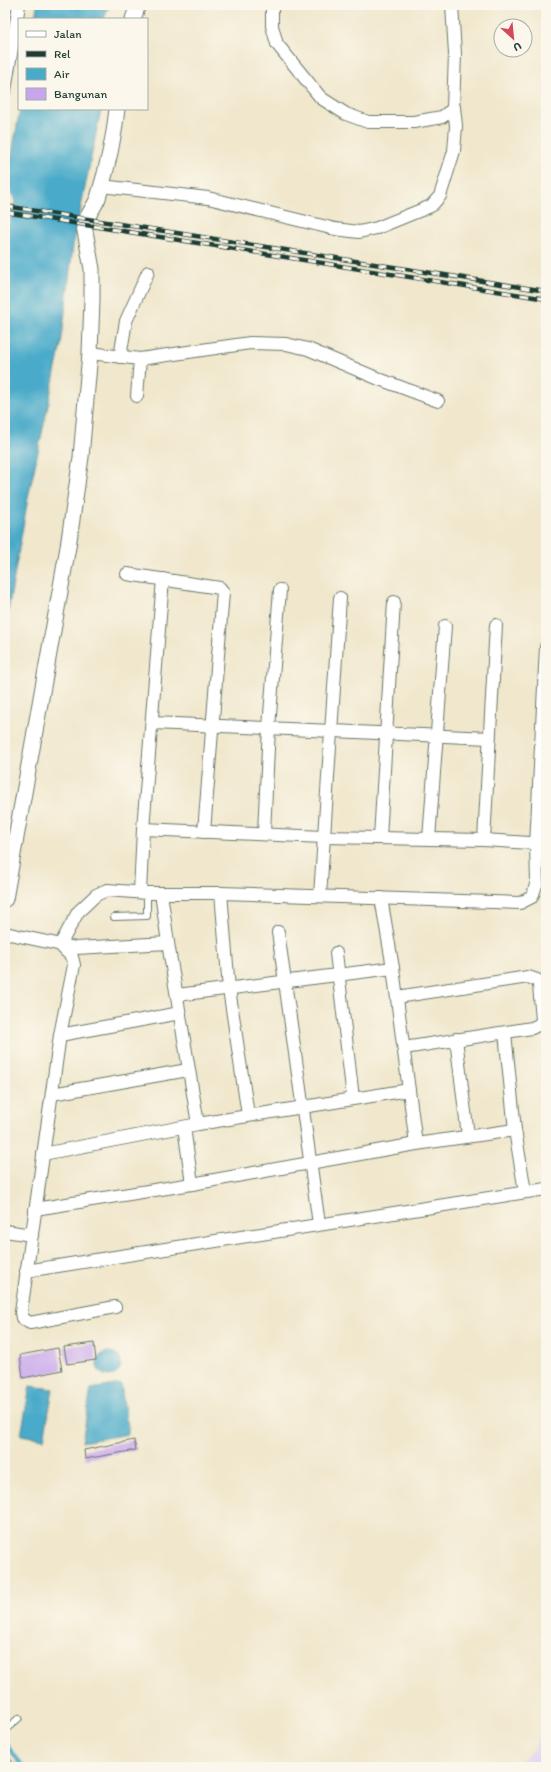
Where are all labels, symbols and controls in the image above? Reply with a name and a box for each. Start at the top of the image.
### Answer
legend [18,18,148,110]
north arrow [493,18,533,58]
text: Jalan [54,27,82,41]
text: U [511,39,524,54]
text: Rel [54,47,71,61]
text: Air [54,67,70,81]
text: Bangunan [54,87,107,101]

